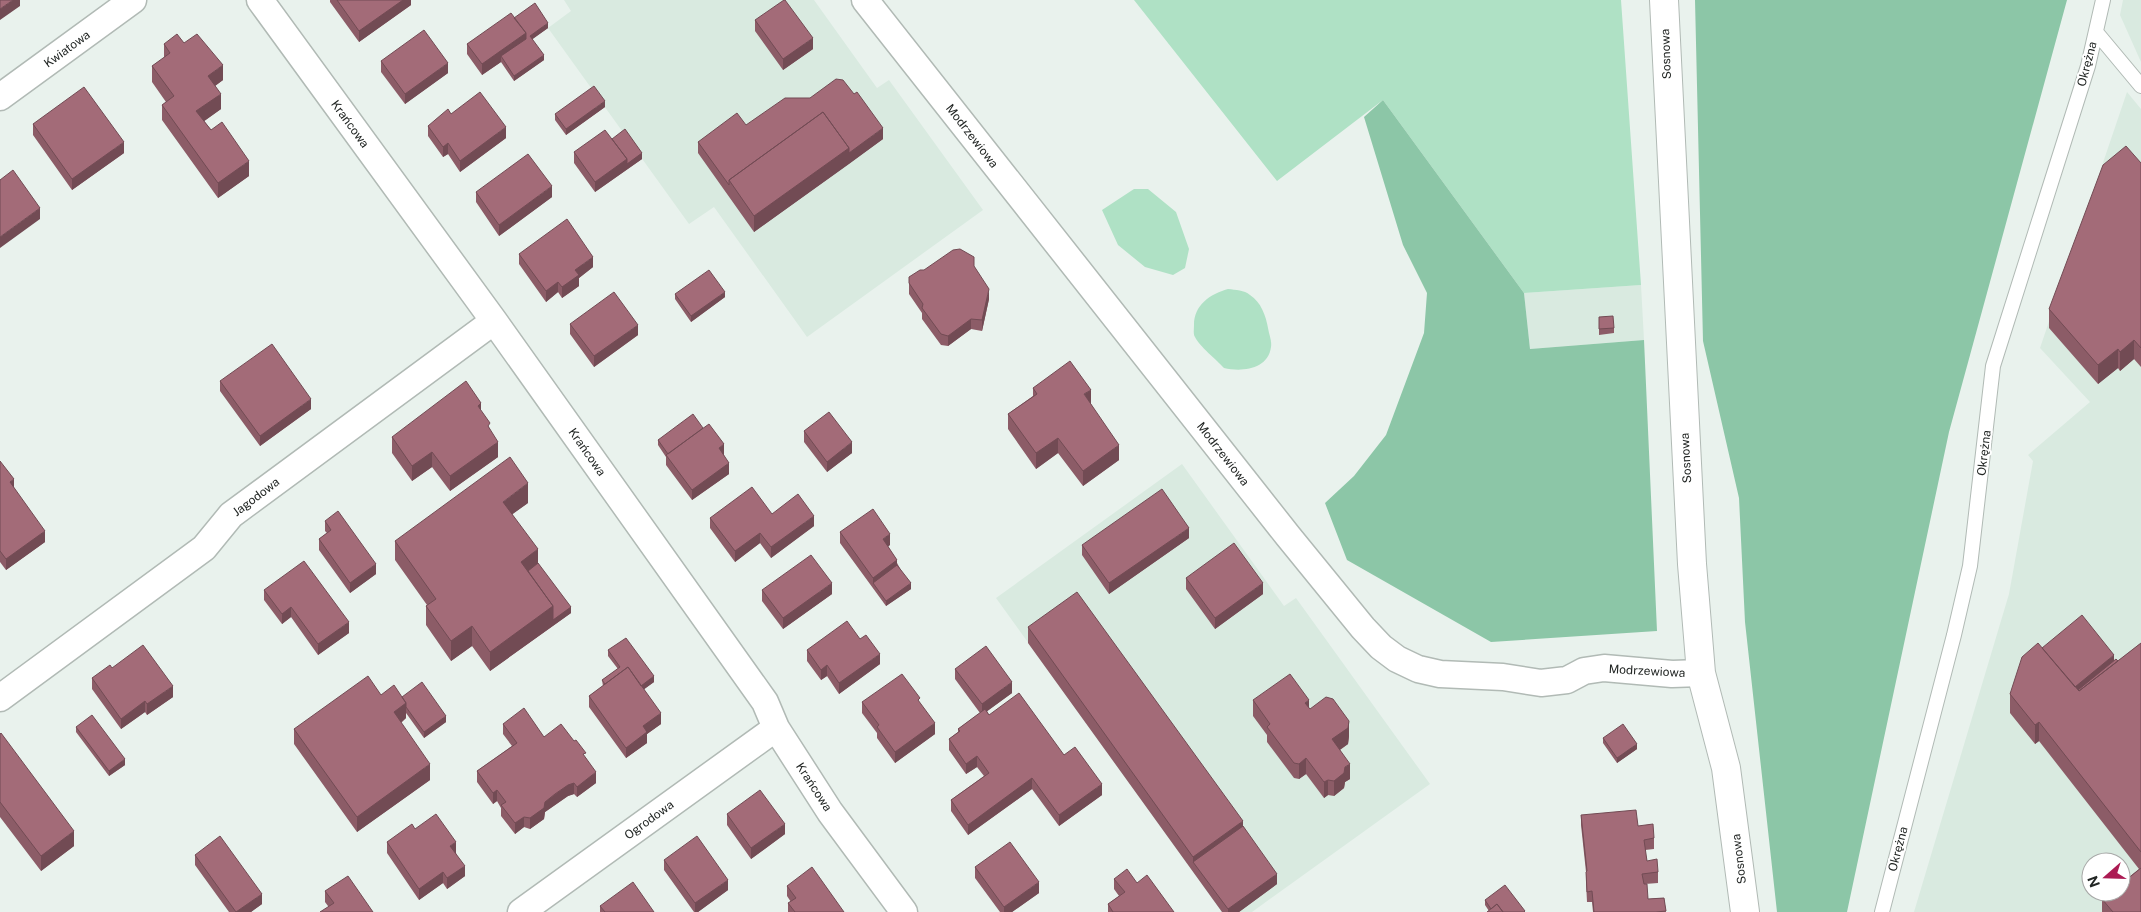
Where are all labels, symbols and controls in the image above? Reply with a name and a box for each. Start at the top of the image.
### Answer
street label: Kwiatowa [41,28,93,70]
street label: Sosnowa [1658,29,1674,79]
street label: Okrężna [2074,40,2100,88]
street label: Krańcowa [328,98,372,150]
street label: Modrzewiowa [943,101,1001,171]
street label: Modrzewiowa [1194,419,1252,489]
street label: Krańcowa [565,425,609,479]
street label: Okrężna [1974,429,1994,477]
street label: Sosnowa [1678,432,1694,484]
street label: Jagodowa [230,475,282,519]
street label: Modrzewiowa [1608,662,1686,680]
street label: Krańcowa [793,760,835,814]
street label: Ogrodowa [622,797,676,843]
street label: Okrężna [1885,825,1911,873]
street label: Sosnowa [1729,833,1749,885]
north arrow [2081,852,2131,902]
text: N [2084,874,2103,889]

